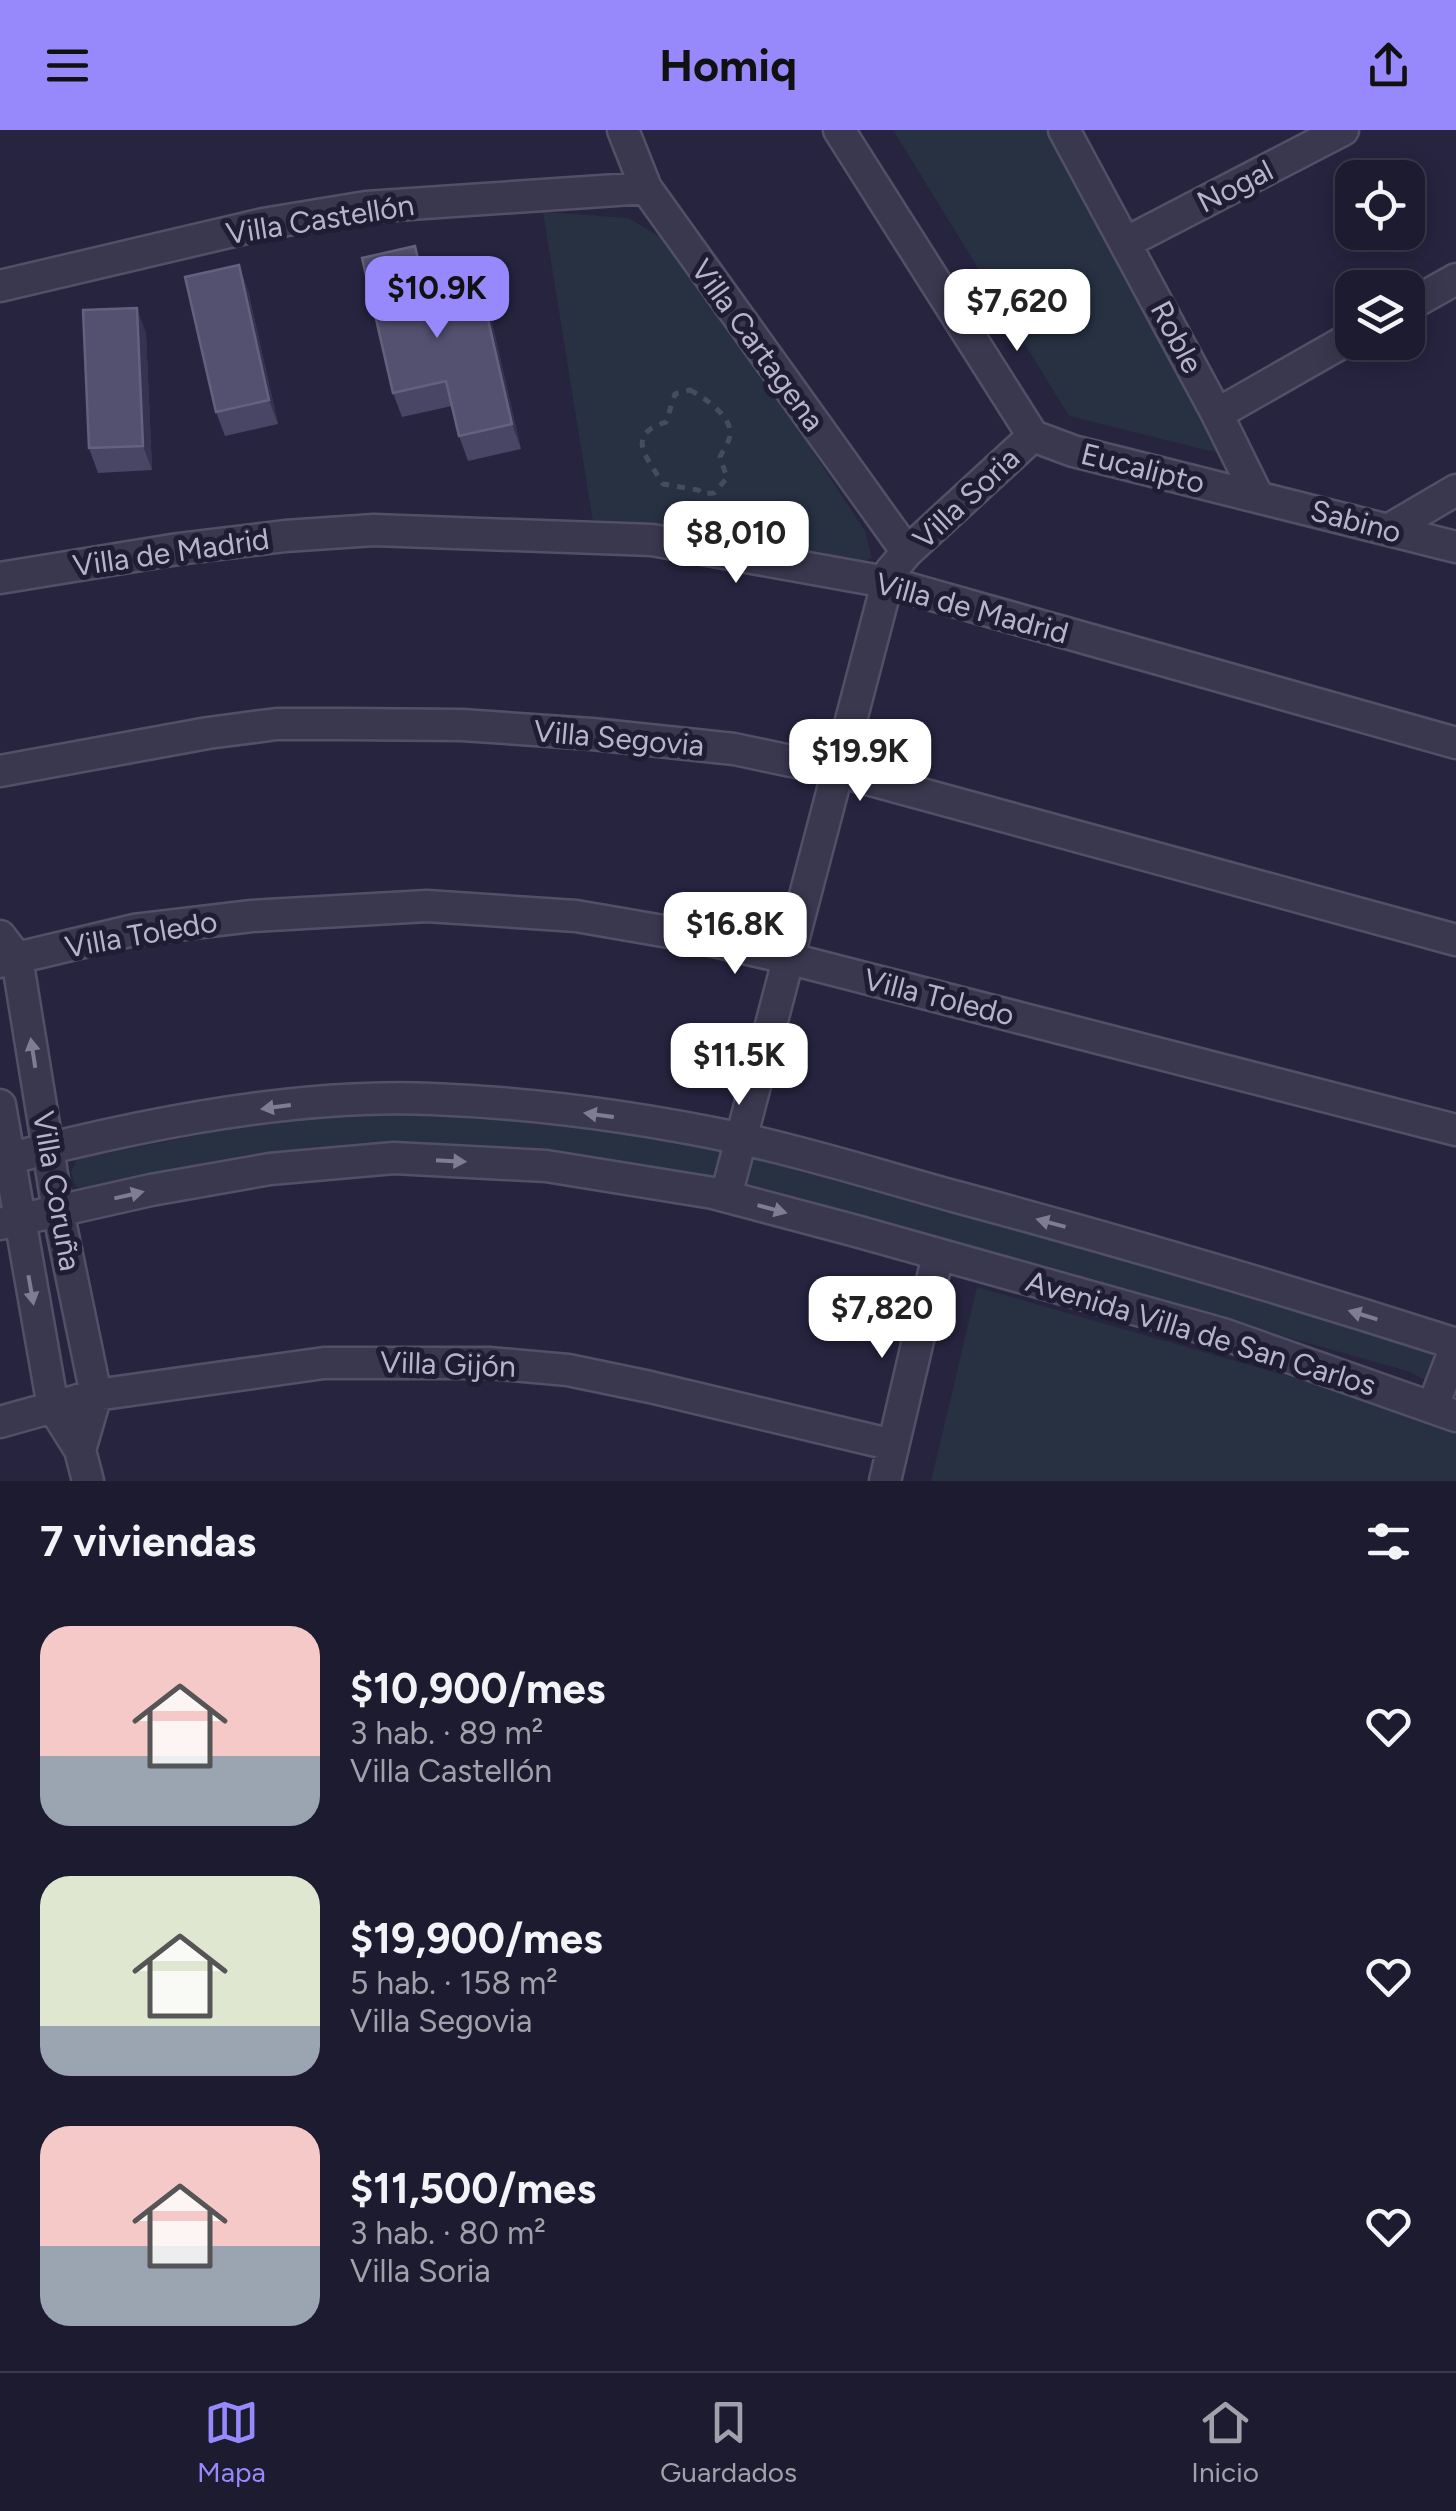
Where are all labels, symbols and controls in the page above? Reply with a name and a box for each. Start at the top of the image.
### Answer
icon: menu [40,38,95,93]
text: Homiq [659,38,797,92]
icon: share [1361,38,1416,93]
street label: Nogal [1191,151,1279,221]
map controls [1335,160,1425,360]
button: locate [1335,160,1425,250]
street label: Villa Castellón [223,186,417,252]
street label: Villa Cartagena [683,252,833,438]
pin: $10.9K [356,256,518,341]
text: $10.9K [387,269,487,307]
pin: $7,620 [936,269,1098,354]
button: layers [1335,270,1425,360]
text: $7,620 [966,282,1068,320]
street label: Roble [1143,294,1211,380]
street label: Eucalipto [1077,435,1209,501]
street label: Villa Soria [905,439,1027,557]
street label: Sabino [1307,491,1405,551]
pin: $8,010 [655,501,817,586]
text: $8,010 [686,514,786,552]
street label: Villa de Madrid [70,520,272,584]
street label: Villa de Madrid [872,565,1072,651]
street label: Villa Segovia [532,712,706,764]
pin: $19.9K [779,719,941,804]
text: $19.9K [811,732,909,770]
pin: $16.8K [654,892,816,977]
street label: Villa Toledo [62,902,220,966]
text: $16.8K [686,905,784,943]
street label: Villa Toledo [860,960,1018,1034]
pin: $11.5K [658,1023,820,1108]
text: $11.5K [693,1036,785,1074]
one-way arrow [25,1037,40,1068]
one-way arrow [259,1100,291,1116]
one-way arrow [583,1107,615,1123]
street label: Villa Coruña [25,1108,89,1274]
one-way arrow [436,1153,468,1169]
one-way arrow [114,1187,145,1202]
one-way arrow [757,1201,788,1217]
one-way arrow [1036,1214,1067,1230]
street label: Avenida Villa de San Carlos [1022,1262,1380,1404]
one-way arrow [24,1275,39,1306]
pin: $7,820 [801,1276,963,1361]
text: $7,820 [831,1289,933,1327]
one-way arrow [1347,1307,1378,1322]
street label: Villa Gijón [380,1343,516,1385]
icon: filters [1361,1514,1416,1569]
text: 7 viviendas [40,1516,256,1567]
text: $10,900/mes [350,1663,605,1714]
icon: home [120,1666,240,1786]
icon: heart [1361,1699,1416,1754]
text: 3 hab. · 89 m² [350,1714,543,1752]
text: Villa Castellón [350,1752,552,1790]
text: $19,900/mes [350,1913,603,1964]
icon: home [120,1916,240,2036]
icon: heart [1361,1949,1416,2004]
text: 5 hab. · 158 m² [350,1964,558,2002]
text: Villa Segovia [350,2002,532,2040]
text: $11,500/mes [350,2163,596,2214]
icon: home [120,2166,240,2286]
icon: heart [1361,2199,1416,2254]
text: 3 hab. · 80 m² [350,2214,546,2252]
text: Villa Soria [350,2252,491,2290]
tab: Mapa [197,2395,266,2489]
tab: Guardados [660,2395,797,2489]
tab: Inicio [1191,2395,1259,2489]

